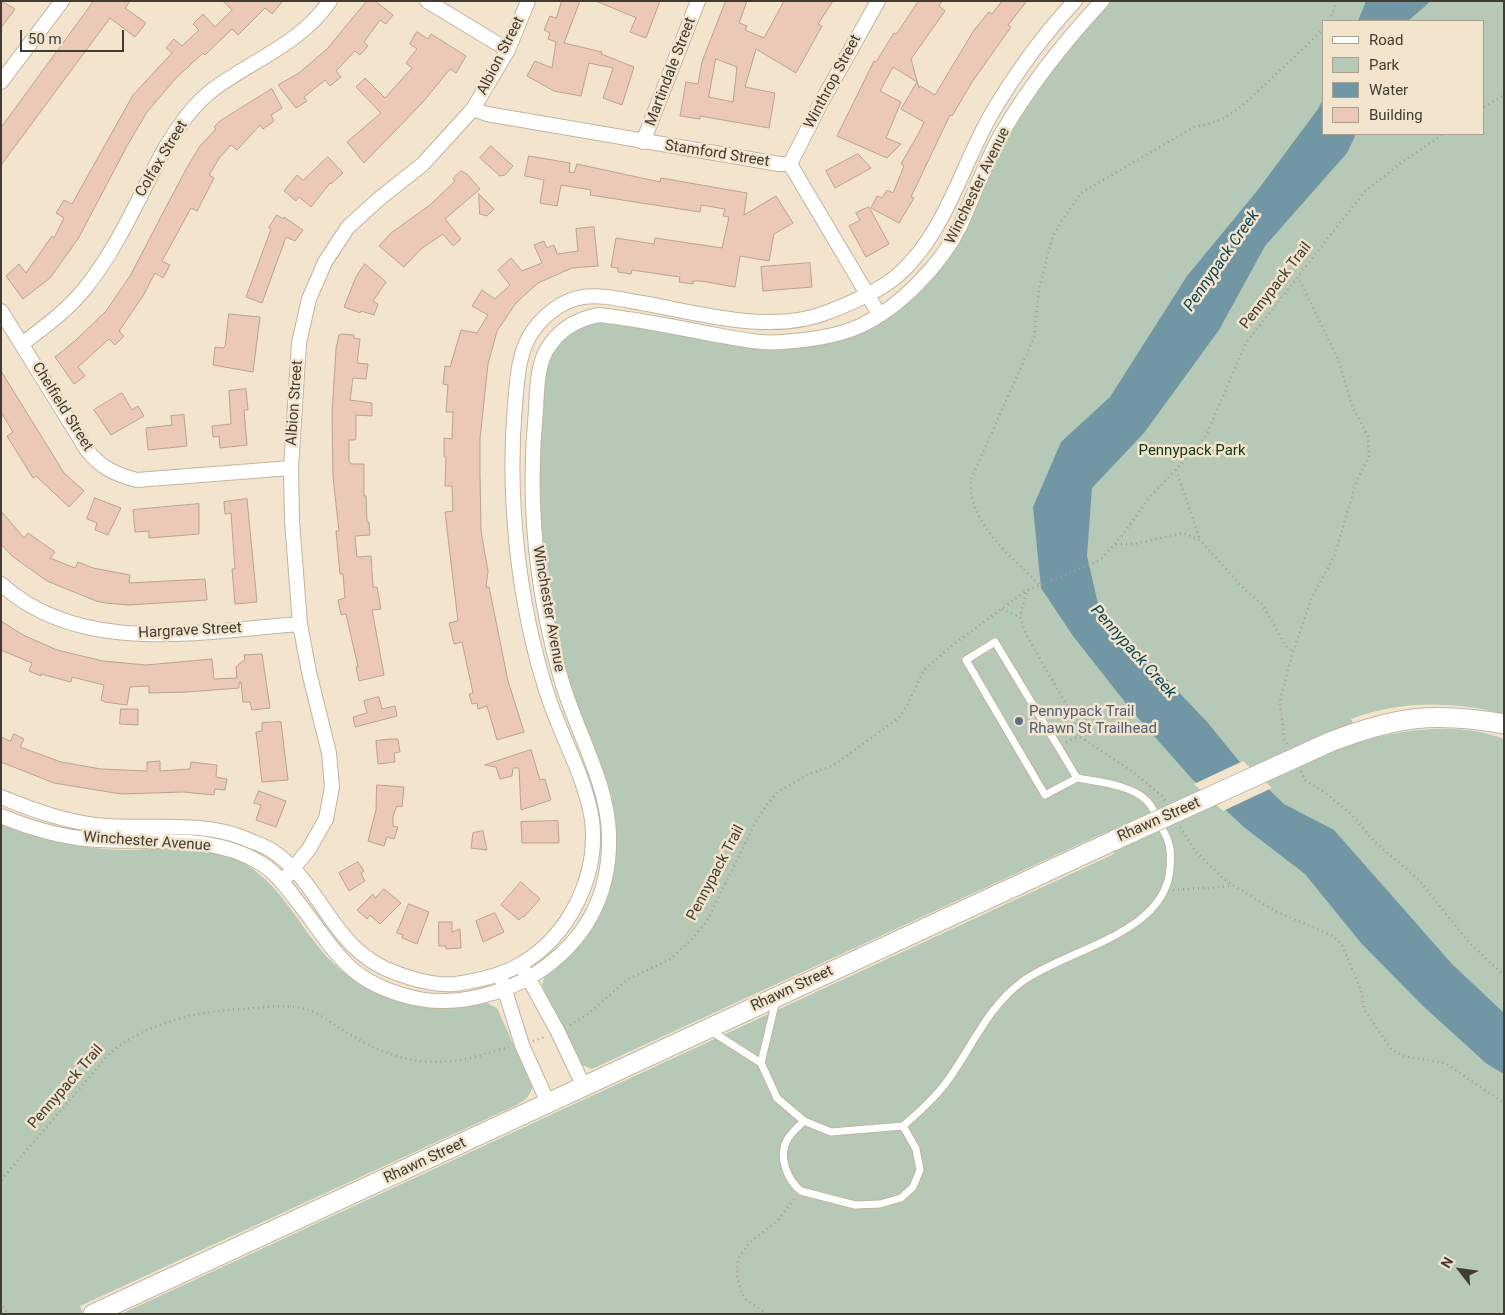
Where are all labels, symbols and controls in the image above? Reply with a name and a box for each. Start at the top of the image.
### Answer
street label: Albion Street [474,14,528,98]
street label: Martindale Street [642,15,700,129]
scale bar [22,20,126,52]
legend [1322,20,1485,135]
text: 50 m [28,30,62,48]
text: Road [1369,31,1403,49]
street label: Winthrop Street [801,32,865,132]
text: Park [1369,56,1399,74]
text: Water [1369,81,1408,99]
text: Building [1369,106,1423,124]
street label: Colfax Street [132,117,192,201]
street label: Winchester Avenue [942,125,1014,247]
street label: Stamford Street [663,137,771,171]
water label: Pennypack Creek [1180,207,1264,315]
street label: Pennypack Trail [1236,239,1316,333]
street label: Chelfield Street [28,359,96,455]
street label: Albion Street [283,360,307,446]
park label: Pennypack Park [1139,442,1245,460]
street label: Winchester Avenue [528,545,568,673]
water label: Pennypack Creek [1086,601,1180,703]
street label: Hargrave Street [138,619,242,643]
place label: Pennypack Trail Rhawn St Trailhead [1029,703,1157,738]
marker: Pennypack Trail Rhawn St Trailhead [1013,715,1025,727]
street label: Rhawn Street [1115,794,1203,846]
street label: Pennypack Trail [683,822,749,924]
street label: Winchester Avenue [83,829,211,855]
street label: Rhawn Street [748,962,836,1016]
street label: Pennypack Trail [25,1041,107,1133]
street label: Rhawn Street [381,1134,469,1188]
north arrow [1435,1245,1485,1295]
text: N [1438,1254,1456,1271]

